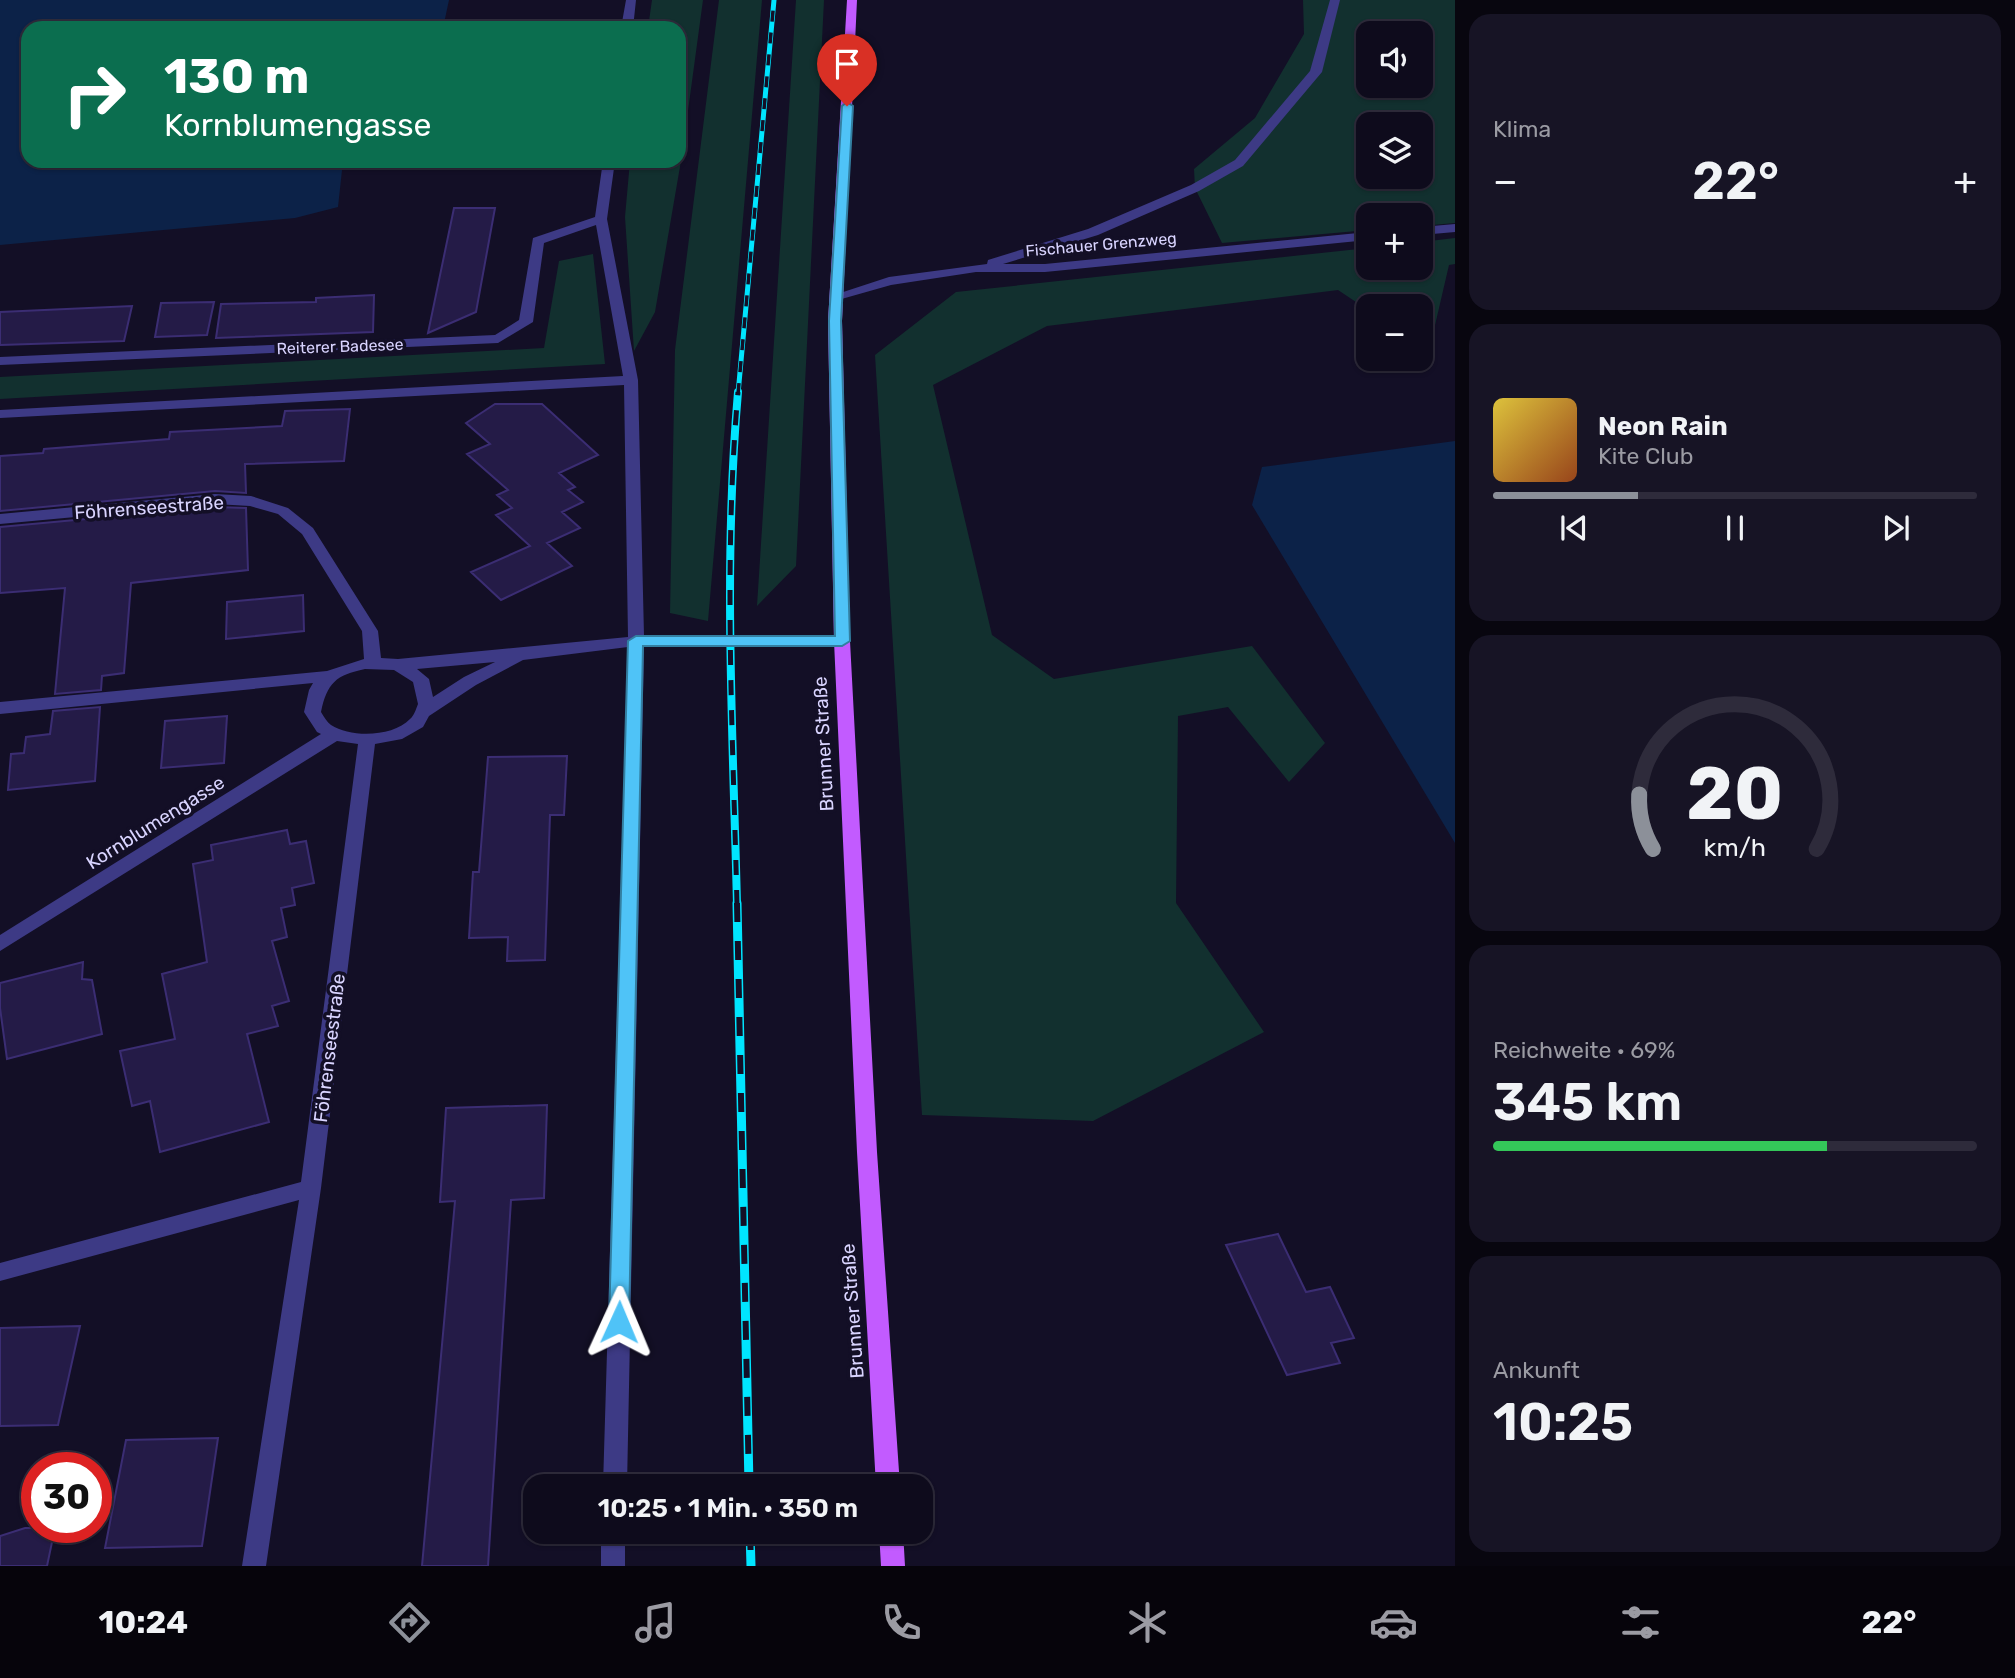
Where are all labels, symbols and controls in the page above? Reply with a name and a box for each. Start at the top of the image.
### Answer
map controls [1356,21,1433,371]
button: sound [1356,21,1433,98]
pin [817,34,877,106]
icon: arrive [828,45,866,83]
text: 130 m [164,47,309,105]
icon: right [49,49,140,140]
text: Kornblumengasse [164,106,431,144]
button: layers [1356,112,1433,189]
text: Klima [1493,115,1551,143]
text: 22° [1692,150,1779,212]
text: − [1493,158,1518,204]
text: + [1953,158,1977,204]
button: + [1356,203,1433,280]
street label: Fischauer Grenzweg [1025,228,1177,261]
button: − [1356,294,1433,371]
street label: Reiterer Badesee [276,335,404,358]
text: Neon Rain [1598,411,1728,442]
text: Kite Club [1598,442,1693,470]
street label: Föhrenseestraße [73,491,225,524]
icon: previous [1555,509,1593,547]
icon: pause [1716,509,1754,547]
icon: next [1877,509,1915,547]
street label: Brunner Straße [808,676,839,812]
text: 20 [1687,751,1783,837]
street label: Kornblumengasse [82,771,229,874]
text: km/h [1704,833,1766,862]
street label: Föhrenseestraße [309,972,350,1124]
text: Reichweite · 69% [1493,1036,1675,1064]
text: 345 km [1493,1071,1682,1133]
street label: Brunner Straße [836,1243,869,1379]
position arrow [582,1285,656,1359]
text: Ankunft [1493,1356,1580,1384]
text: 10:25 [1493,1391,1633,1453]
speed limit sign: 30 [21,1452,112,1543]
text: 10:25 · 1 Min. · 350 m [598,1493,858,1524]
icon: directions [385,1598,434,1647]
icon: music [631,1598,680,1647]
icon: phone [877,1598,926,1647]
icon: climate [1123,1598,1172,1647]
icon: car [1369,1598,1418,1647]
icon: filters [1616,1598,1665,1647]
text: 10:24 [99,1603,188,1641]
text: 22° [1862,1603,1916,1641]

